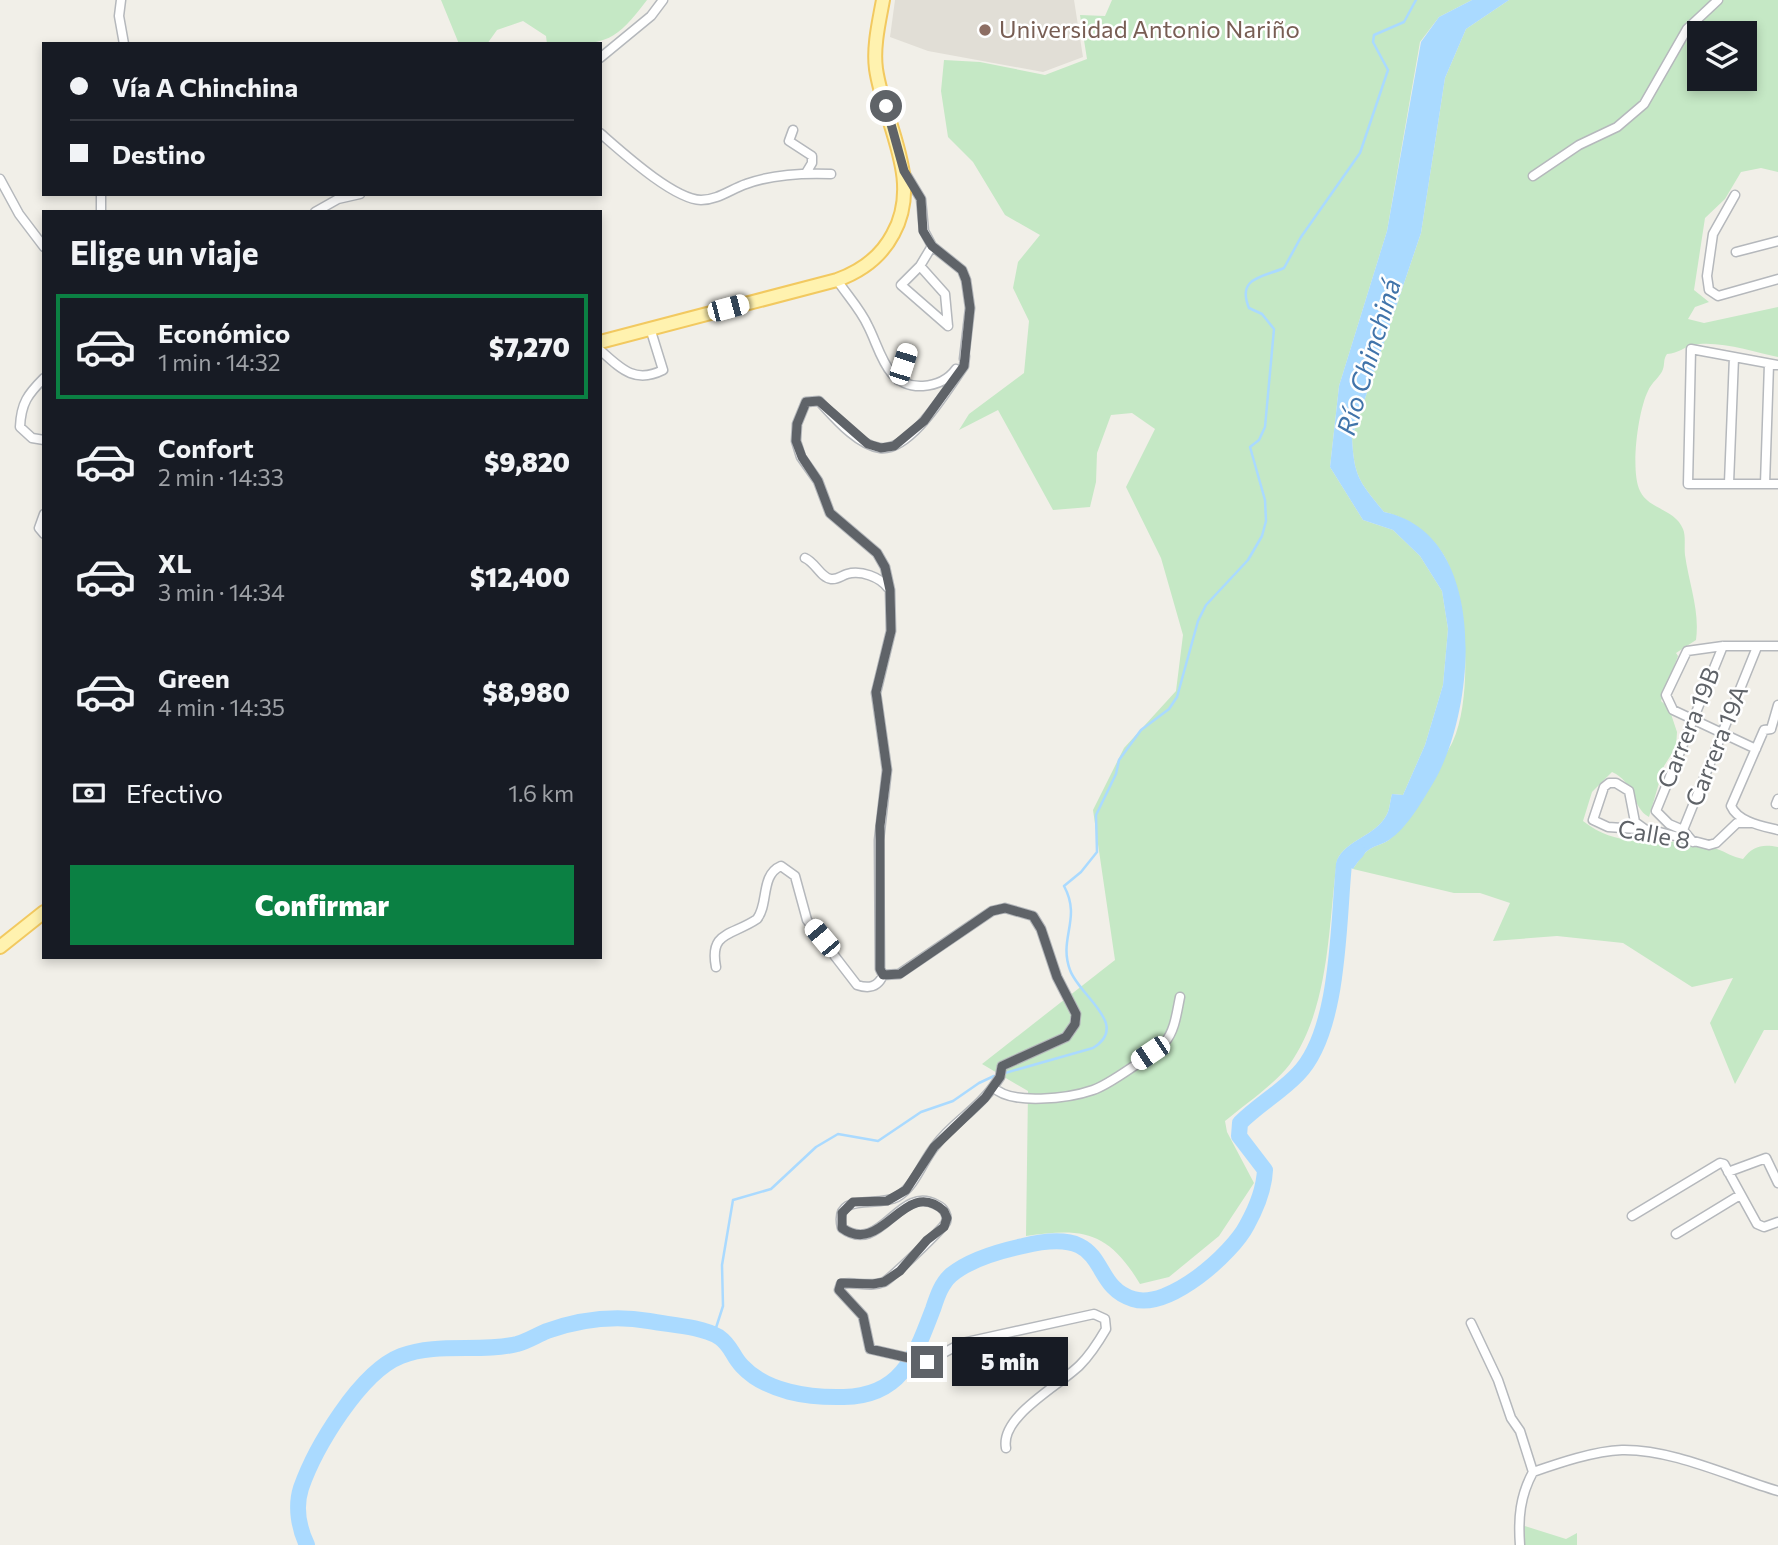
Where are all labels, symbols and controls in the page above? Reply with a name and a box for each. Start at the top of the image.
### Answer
place label: Universidad Antonio Nariño [999,14,1300,43]
map controls [1687,21,1757,91]
button: layers [1687,21,1757,91]
marker: Universidad Antonio Nariño [977,22,993,38]
text: Vía A Chinchina [112,71,298,102]
route start [870,90,902,122]
text: Destino [112,138,206,169]
text: Elige un viaje [70,232,259,272]
water label: Río Chinchiná [1329,274,1406,438]
car [705,292,752,324]
icon: car [74,315,137,378]
text: Económico [158,317,290,348]
text: $7,270 [489,331,570,362]
car [887,341,920,387]
text: 1 min · 14:32 [158,348,281,376]
icon: car [74,430,137,493]
text: Confort [158,432,254,463]
text: $9,820 [484,446,570,477]
text: 2 min · 14:33 [158,463,284,491]
icon: car [74,545,137,608]
text: XL [158,547,192,578]
text: $12,400 [470,561,570,592]
text: 3 min · 14:34 [158,578,285,606]
icon: car [74,660,137,723]
text: Green [158,662,230,693]
street label: Carrera 19B [1650,663,1725,792]
text: $8,980 [483,676,570,707]
street label: Carrera 19A [1678,681,1753,810]
text: 4 min · 14:35 [158,693,285,721]
icon: cash [70,774,108,812]
text: Efectivo [126,777,223,808]
text: 1.6 km [508,779,574,807]
street label: Calle 8 [1616,813,1693,854]
button: Confirmar [70,865,574,945]
car [801,915,844,961]
car [1127,1033,1174,1073]
callout: 5 min [951,1338,1067,1386]
route end [911,1346,943,1378]
text: 5 min [981,1347,1039,1375]

